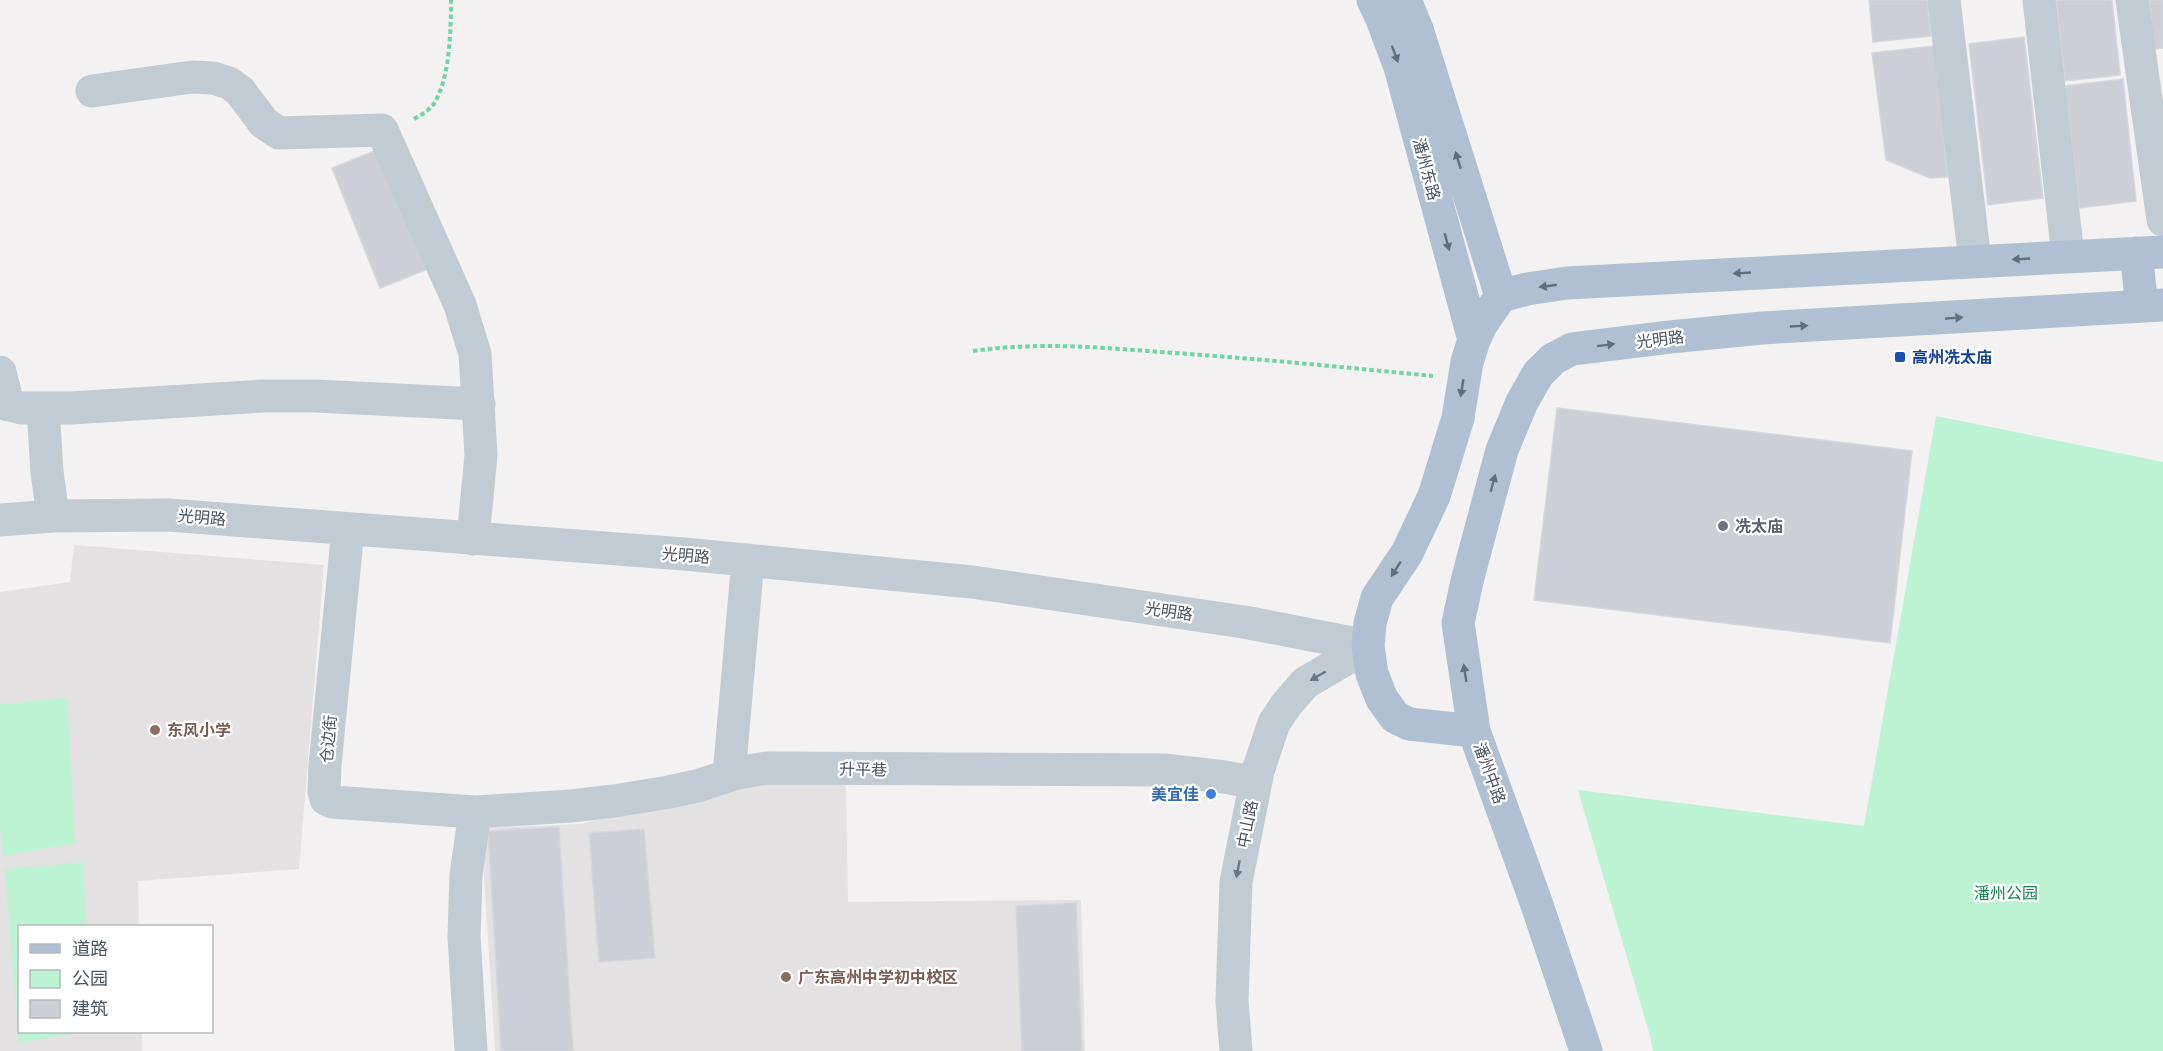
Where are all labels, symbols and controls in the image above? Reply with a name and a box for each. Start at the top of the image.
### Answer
one-way arrow [1391,45,1401,63]
street label: 潘州东路 [1408,136,1444,203]
one-way arrow [1453,151,1462,169]
one-way arrow [1442,233,1452,251]
one-way arrow [2011,254,2030,263]
one-way arrow [1733,268,1752,277]
one-way arrow [1538,281,1557,290]
one-way arrow [1944,313,1963,322]
one-way arrow [1790,321,1809,330]
street label: 光明路 [1635,327,1685,353]
one-way arrow [1596,340,1615,350]
place label: 高州冼太庙 [1912,348,1992,368]
marker: 高州冼太庙 [1893,350,1907,364]
one-way arrow [1458,378,1467,397]
one-way arrow [1489,474,1499,492]
street label: 光明路 [177,506,227,530]
place label: 冼太庙 [1735,517,1783,537]
marker: 冼太庙 [1716,519,1730,533]
street label: 光明路 [661,544,711,568]
one-way arrow [1390,561,1401,578]
street label: 光明路 [1144,599,1194,625]
one-way arrow [1461,664,1470,683]
one-way arrow [1309,671,1326,681]
street label: 仓边街 [317,714,341,764]
place label: 东风小学 [167,721,231,741]
marker: 东风小学 [148,723,162,737]
street label: 潘州中路 [1469,740,1509,807]
street label: 升平巷 [839,760,887,780]
place label: 美宜佳 [1151,785,1199,805]
marker: 美宜佳 [1204,787,1218,801]
street label: 中山路 [1234,799,1262,850]
one-way arrow [1234,860,1243,879]
park label: 潘州公园 [1974,884,2038,904]
legend [18,925,213,1033]
text: 道路 [72,938,108,960]
text: 公园 [72,968,108,990]
place label: 广东高州中学初中校区 [798,968,958,988]
marker: 广东高州中学初中校区 [779,970,793,984]
text: 建筑 [72,998,108,1020]

